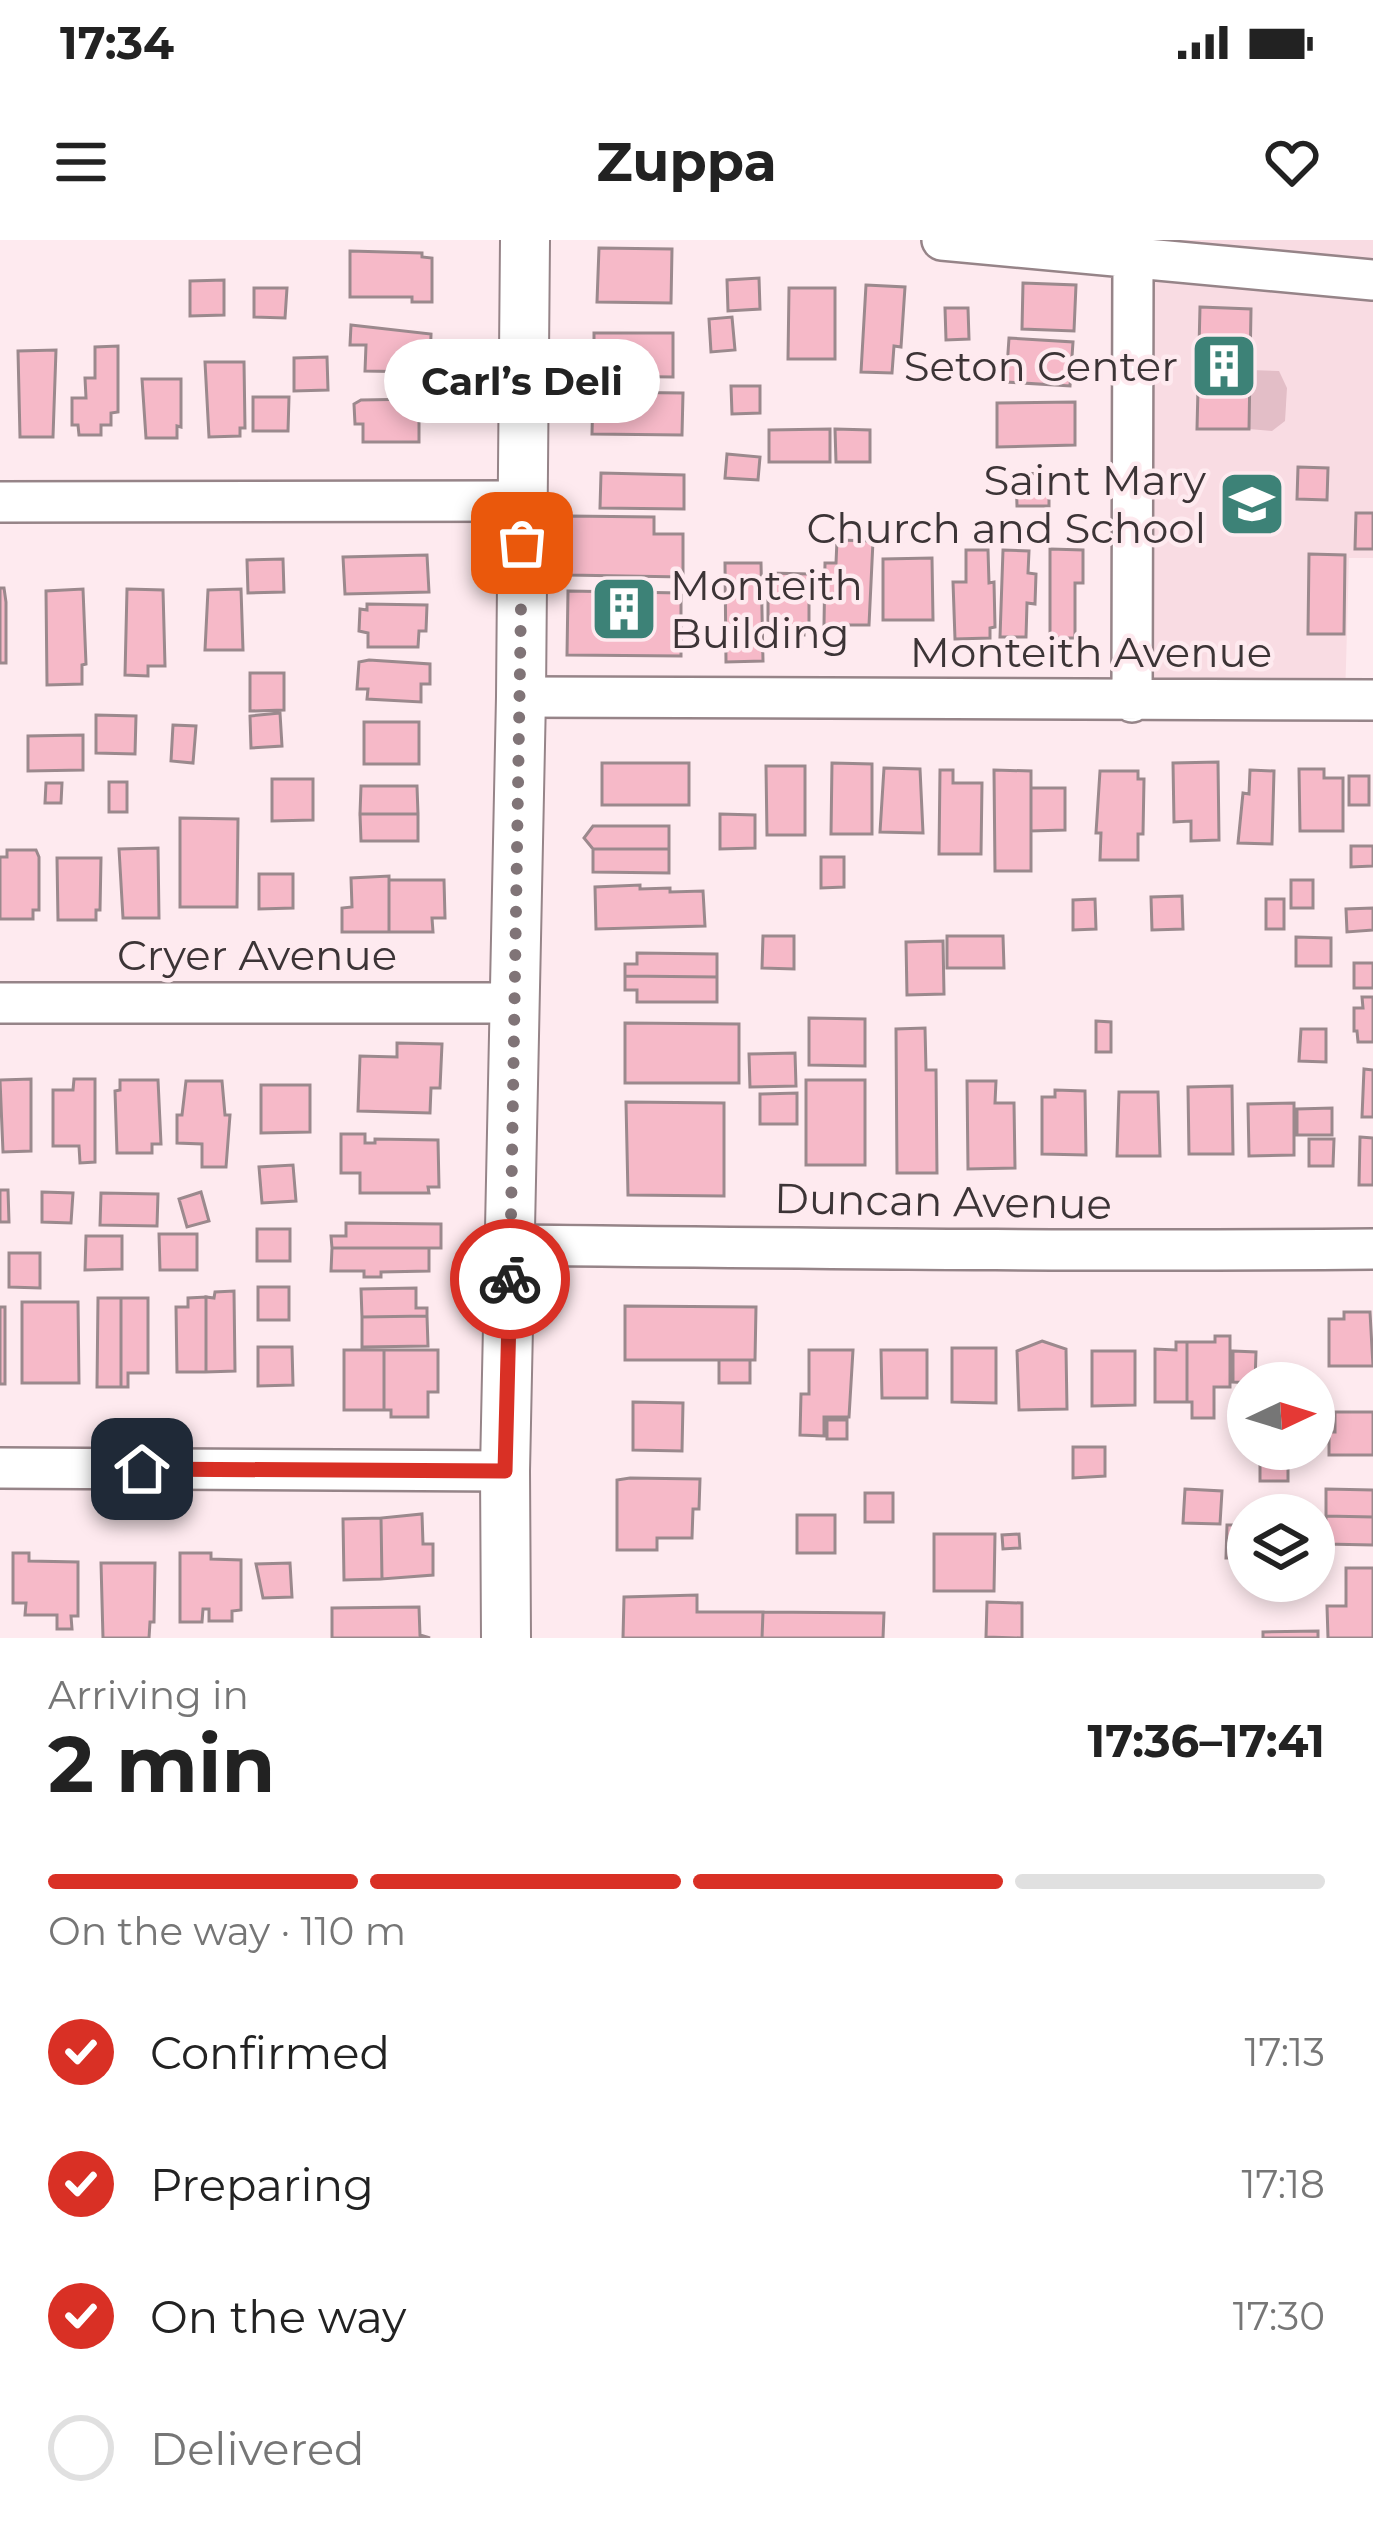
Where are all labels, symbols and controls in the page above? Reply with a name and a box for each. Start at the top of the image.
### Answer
text: 17:34 [60,15,174,70]
icon: menu [48,129,114,195]
text: Zuppa [596,129,777,195]
icon: heart [1259,129,1325,195]
building icon: Seton Center [1189,331,1259,401]
callout: Carl’s Deli [384,339,660,423]
place label: Seton Center [904,340,1178,392]
text: Carl’s Deli [421,357,623,405]
place label: Saint Mary Church and School [806,454,1206,554]
school or university icon: Saint Mary Church and School [1217,469,1287,539]
pin [471,492,573,594]
icon: bag [489,510,555,576]
place label: Monteith Building [670,559,863,659]
building icon: Monteith Building [589,574,659,644]
street label: Monteith Avenue [910,626,1272,678]
street label: Cryer Avenue [117,929,397,981]
street label: Duncan Avenue [774,1172,1112,1230]
courier [450,1219,570,1339]
icon: bike [477,1246,543,1312]
north arrow [1227,1362,1335,1470]
map controls [1227,1362,1335,1602]
pin [91,1418,193,1520]
icon: home [109,1436,175,1502]
button: layers [1227,1494,1335,1602]
text: Arriving in [48,1671,249,1719]
text: 17:36–17:41 [1088,1713,1325,1768]
text: 2 min [48,1716,275,1812]
text: On the way · 110 m [48,1907,406,1955]
icon: check [48,2019,114,2085]
text: Confirmed [150,2025,390,2080]
text: 17:13 [1244,2028,1325,2076]
icon: check [48,2151,114,2217]
text: Preparing [150,2157,374,2212]
text: 17:18 [1242,2160,1325,2208]
icon: check [48,2283,114,2349]
text: On the way [150,2289,406,2344]
text: 17:30 [1233,2292,1325,2340]
text: Delivered [150,2421,365,2476]

